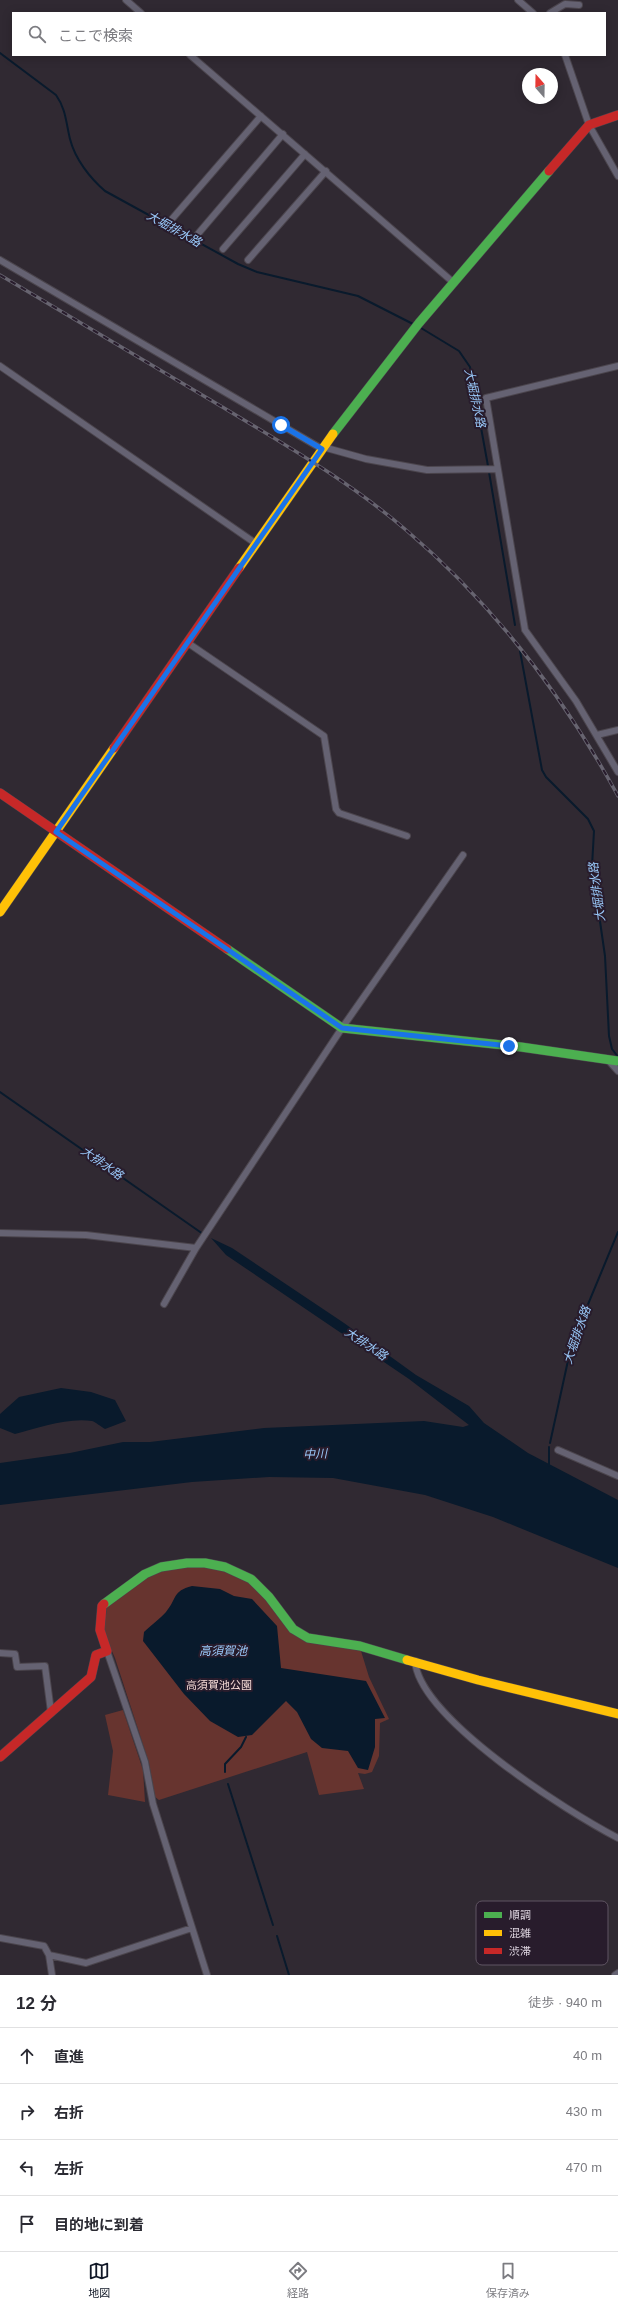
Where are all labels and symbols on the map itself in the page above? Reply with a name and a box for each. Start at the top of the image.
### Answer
north arrow [522,68,558,104]
water label: 大堀排水路 [144,208,205,250]
water label: 大堀排水路 [462,367,488,430]
route start [272,416,290,434]
water label: 大堀排水路 [586,860,608,923]
route end [500,1037,518,1055]
water label: 大排水路 [78,1143,126,1183]
water label: 大堀排水路 [561,1303,594,1366]
water label: 大排水路 [342,1325,391,1364]
water label: 中川 [303,1447,329,1461]
water label: 高須賀池 [199,1644,248,1658]
park label: 高須賀池公園 [186,1679,252,1691]
legend [476,1901,608,1965]
text: 順調 [509,1909,531,1921]
text: 混雑 [509,1927,531,1939]
text: 渋滞 [509,1945,531,1957]

